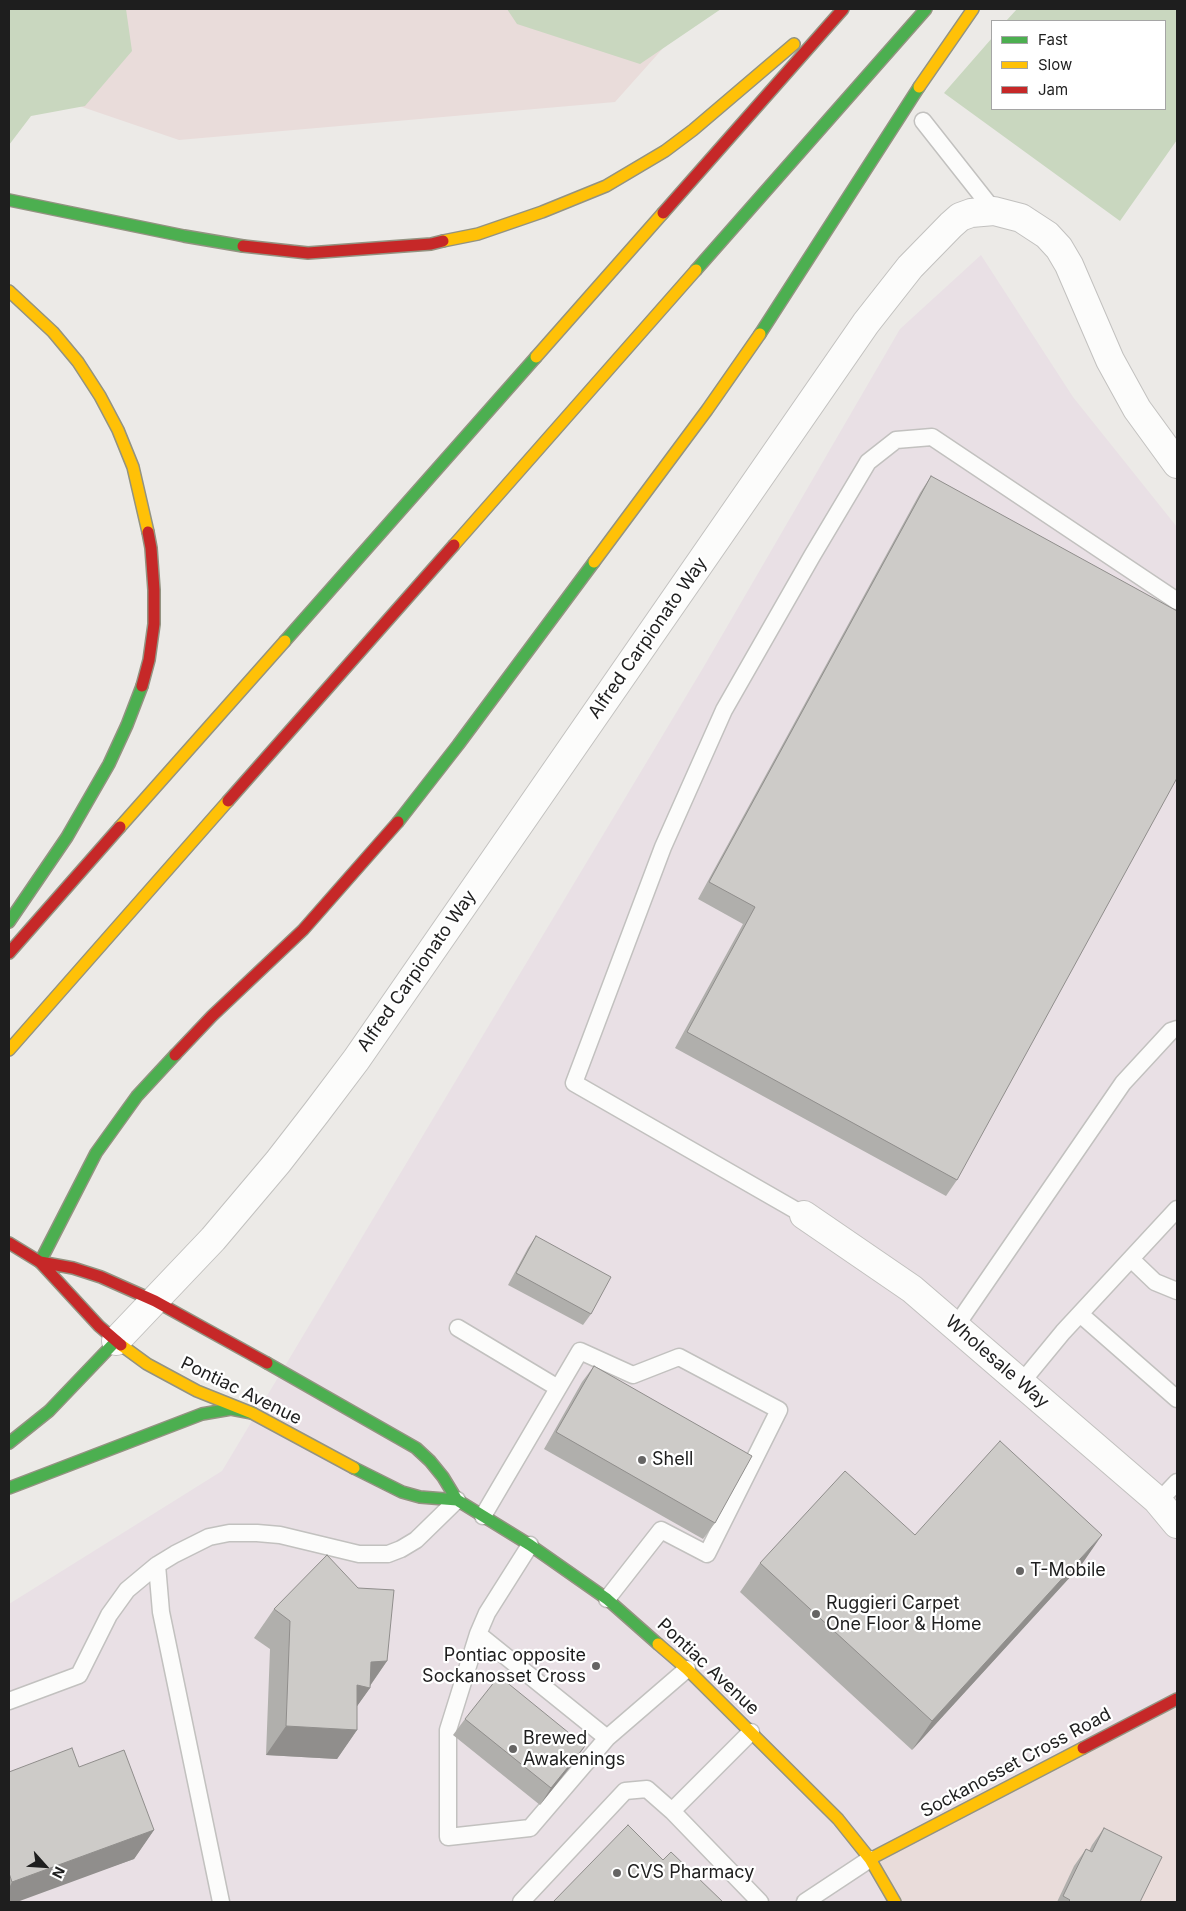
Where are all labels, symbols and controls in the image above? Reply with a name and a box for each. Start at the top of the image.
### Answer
legend [991,20,1166,110]
text: Fast [1038,30,1068,49]
text: Slow [1038,55,1072,74]
text: Jam [1038,80,1068,99]
street label: Alfred Carpionato Way [584,553,712,723]
street label: Alfred Carpionato Way [353,886,481,1056]
street label: Wholesale Way [941,1311,1053,1413]
street label: Pontiac Avenue [177,1352,305,1430]
place label: Shell [652,1449,693,1471]
marker: Shell [636,1454,648,1466]
place label: T-Mobile [1030,1560,1106,1582]
marker: T-Mobile [1014,1565,1026,1577]
place label: Ruggieri Carpet One Floor & Home [826,1593,981,1636]
marker: Ruggieri Carpet One Floor & Home [810,1608,822,1620]
street label: Pontiac Avenue [652,1614,764,1720]
place label: Pontiac opposite Sockanosset Cross [422,1645,586,1688]
marker: Pontiac opposite Sockanosset Cross [590,1660,602,1672]
street label: Sockanosset Cross Road [917,1704,1115,1822]
place label: Brewed Awakenings [523,1728,625,1770]
marker: Brewed Awakenings [507,1743,519,1755]
north arrow [20,1841,70,1891]
place label: CVS Pharmacy [627,1862,754,1884]
text: N [49,1864,69,1881]
marker: CVS Pharmacy [611,1867,623,1879]

